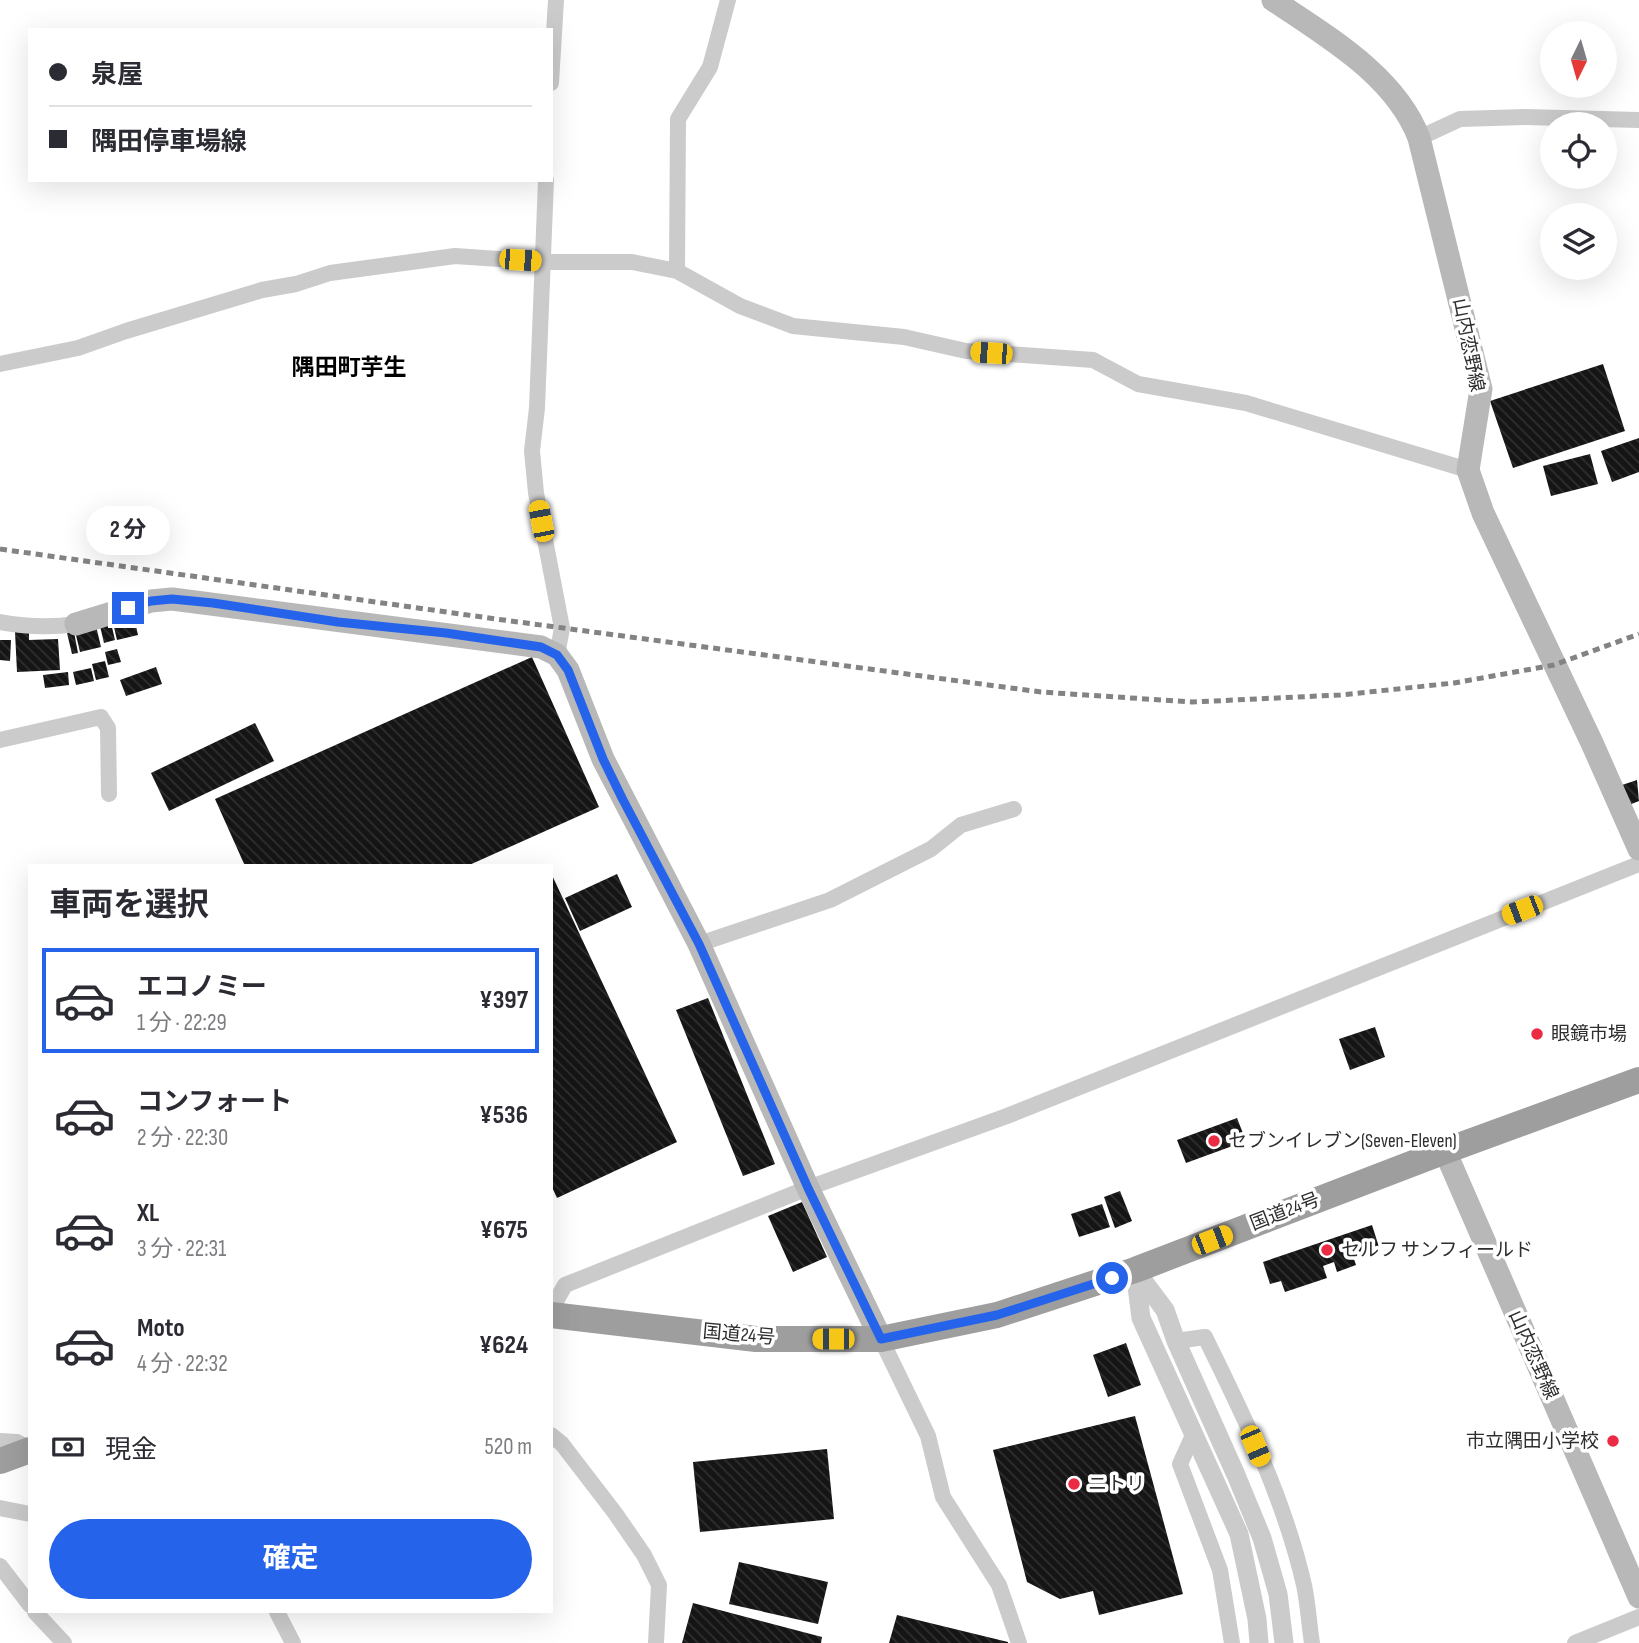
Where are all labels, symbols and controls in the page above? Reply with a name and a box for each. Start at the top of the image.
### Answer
north arrow [1540,21,1617,98]
map controls [1540,21,1617,280]
text: 泉屋 [91,60,143,91]
button: locate [1540,112,1617,189]
text: 隅田停車場線 [91,127,247,158]
button: layers [1540,203,1617,280]
car [499,248,542,272]
street label: 山内恋野線 [1448,296,1488,394]
car [970,341,1013,365]
district label: 隅田町芋生 [292,354,407,382]
car [527,498,556,544]
callout: 2 分 [86,506,170,556]
text: 2 分 [110,516,146,544]
route end [112,592,144,624]
text: 車両を選択 [49,886,209,925]
car [1499,893,1546,927]
icon: car [53,969,116,1032]
text: エコノミー [137,972,267,1003]
text: ¥397 [479,985,528,1016]
text: 1 分 · 22:29 [137,1009,227,1037]
place label: 眼鏡市場 [1551,1023,1627,1046]
marker: 眼鏡市場 [1529,1026,1545,1042]
icon: car [53,1084,116,1147]
text: コンフォート [137,1087,292,1118]
text: ¥536 [479,1100,528,1131]
text: 2 分 · 22:30 [137,1124,228,1152]
place label: セブンイレブン(Seven-Eleven) [1228,1130,1457,1153]
marker: セブンイレブン(Seven-Eleven) [1206,1133,1222,1149]
street label: 国道24号 [1247,1188,1323,1236]
text: XL [137,1198,159,1229]
icon: car [53,1199,116,1262]
text: ¥675 [480,1215,528,1246]
car [1189,1223,1236,1257]
text: 3 分 · 22:31 [137,1235,226,1263]
place label: セルフ サンフィールド [1341,1239,1533,1262]
marker: セルフ サンフィールド [1319,1242,1335,1258]
route start [1096,1262,1128,1294]
street label: 山内恋野線 [1503,1307,1563,1403]
text: Moto [137,1313,185,1344]
icon: car [53,1314,116,1377]
street label: 国道24号 [702,1320,776,1350]
car [813,1329,855,1350]
text: ¥624 [479,1330,528,1361]
text: 4 分 · 22:32 [137,1350,228,1378]
car [1238,1423,1273,1469]
icon: cash [49,1428,87,1466]
place label: 市立隅田小学校 [1466,1430,1599,1453]
text: 520 m [485,1433,532,1461]
marker: 市立隅田小学校 [1605,1433,1621,1449]
text: 現金 [105,1435,157,1466]
place label: ニトリ [1088,1473,1145,1496]
marker: ニトリ [1066,1476,1082,1492]
button: 確定 [49,1519,532,1599]

